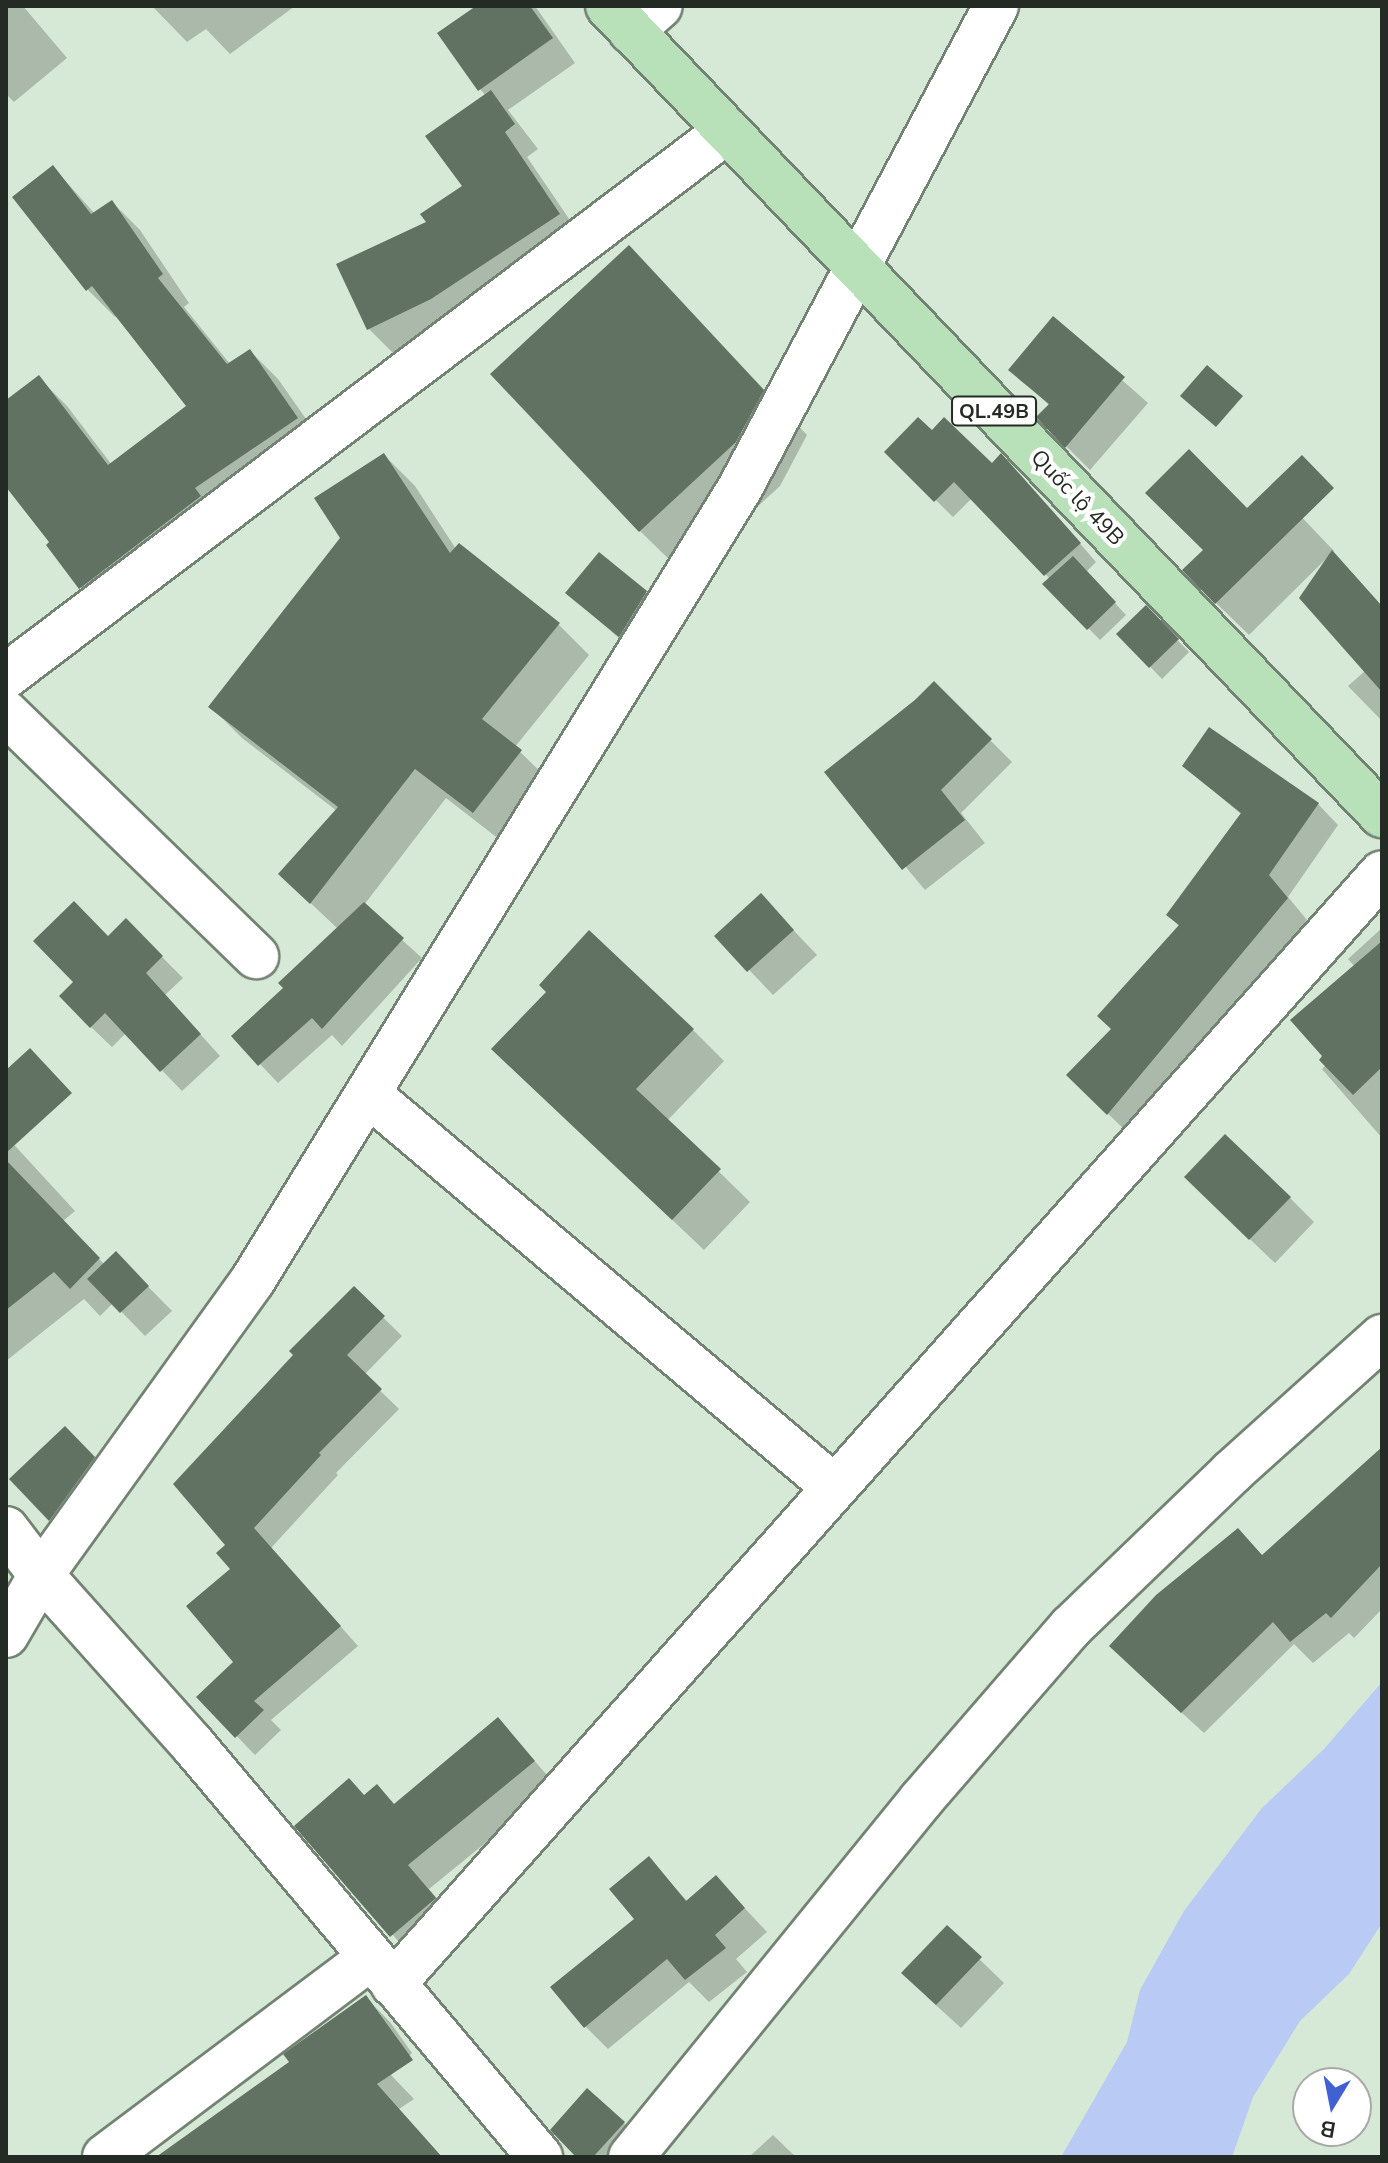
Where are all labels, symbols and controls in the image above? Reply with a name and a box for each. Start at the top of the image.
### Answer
road number: QL.49B [950,395,1038,427]
street label: Quốc lộ 49B [1025,445,1129,551]
north arrow [1292,2067,1372,2147]
text: B [1318,2113,1338,2145]

